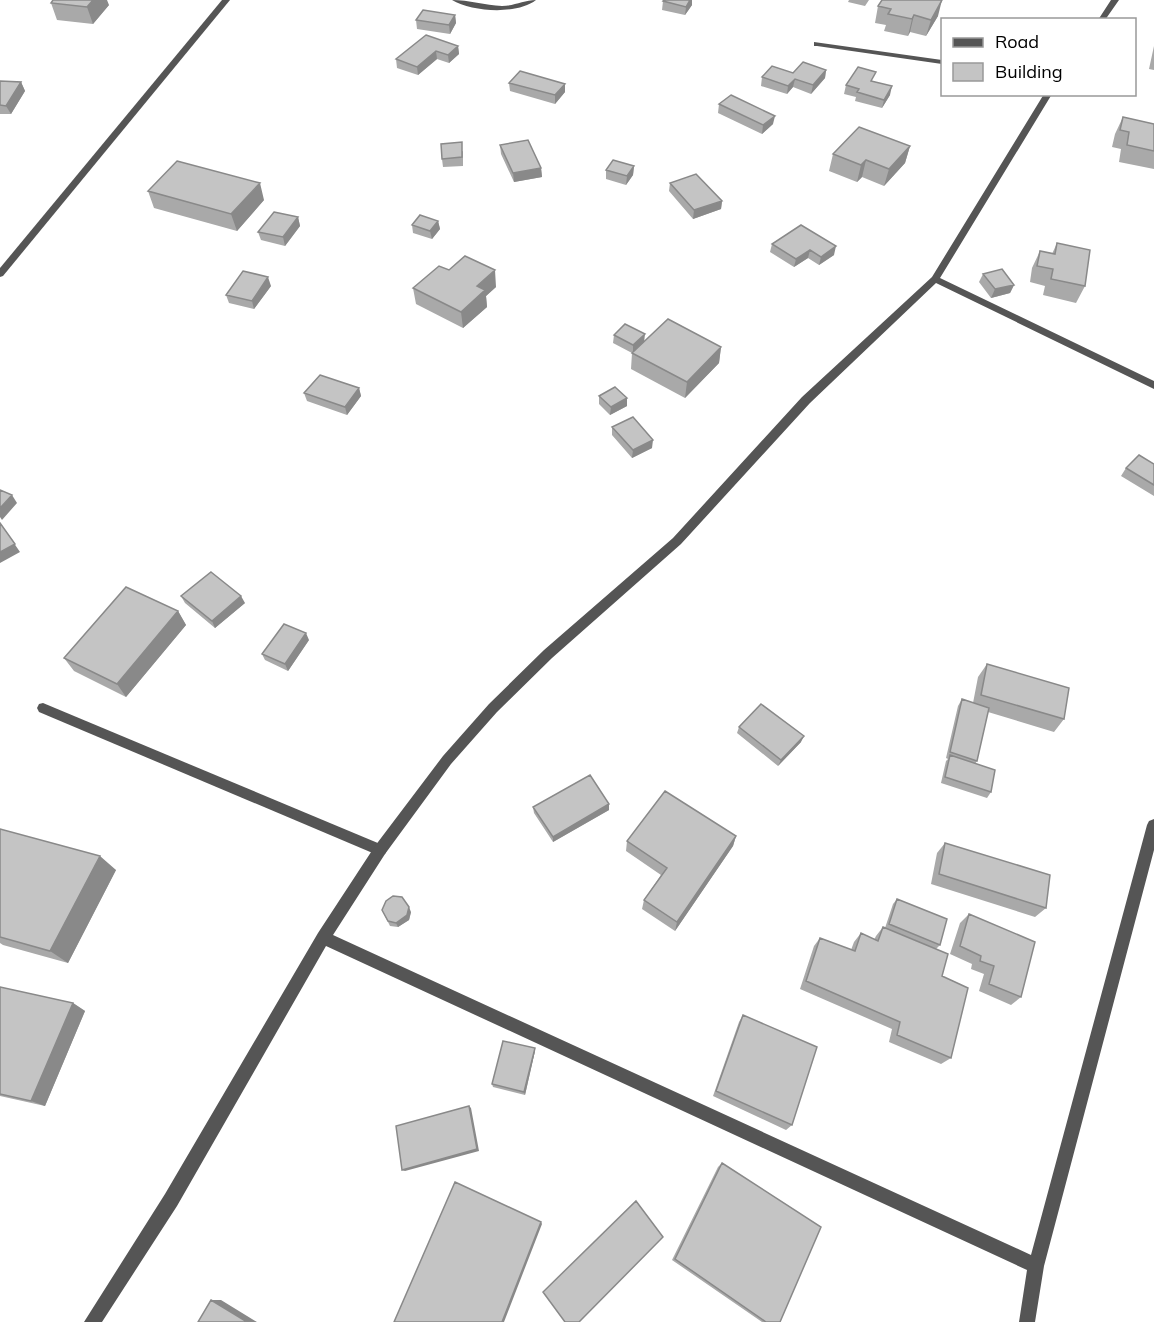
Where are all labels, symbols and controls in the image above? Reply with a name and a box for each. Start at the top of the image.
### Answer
legend [941,18,1136,96]
text: Road [995,30,1039,53]
text: Building [995,60,1063,83]

